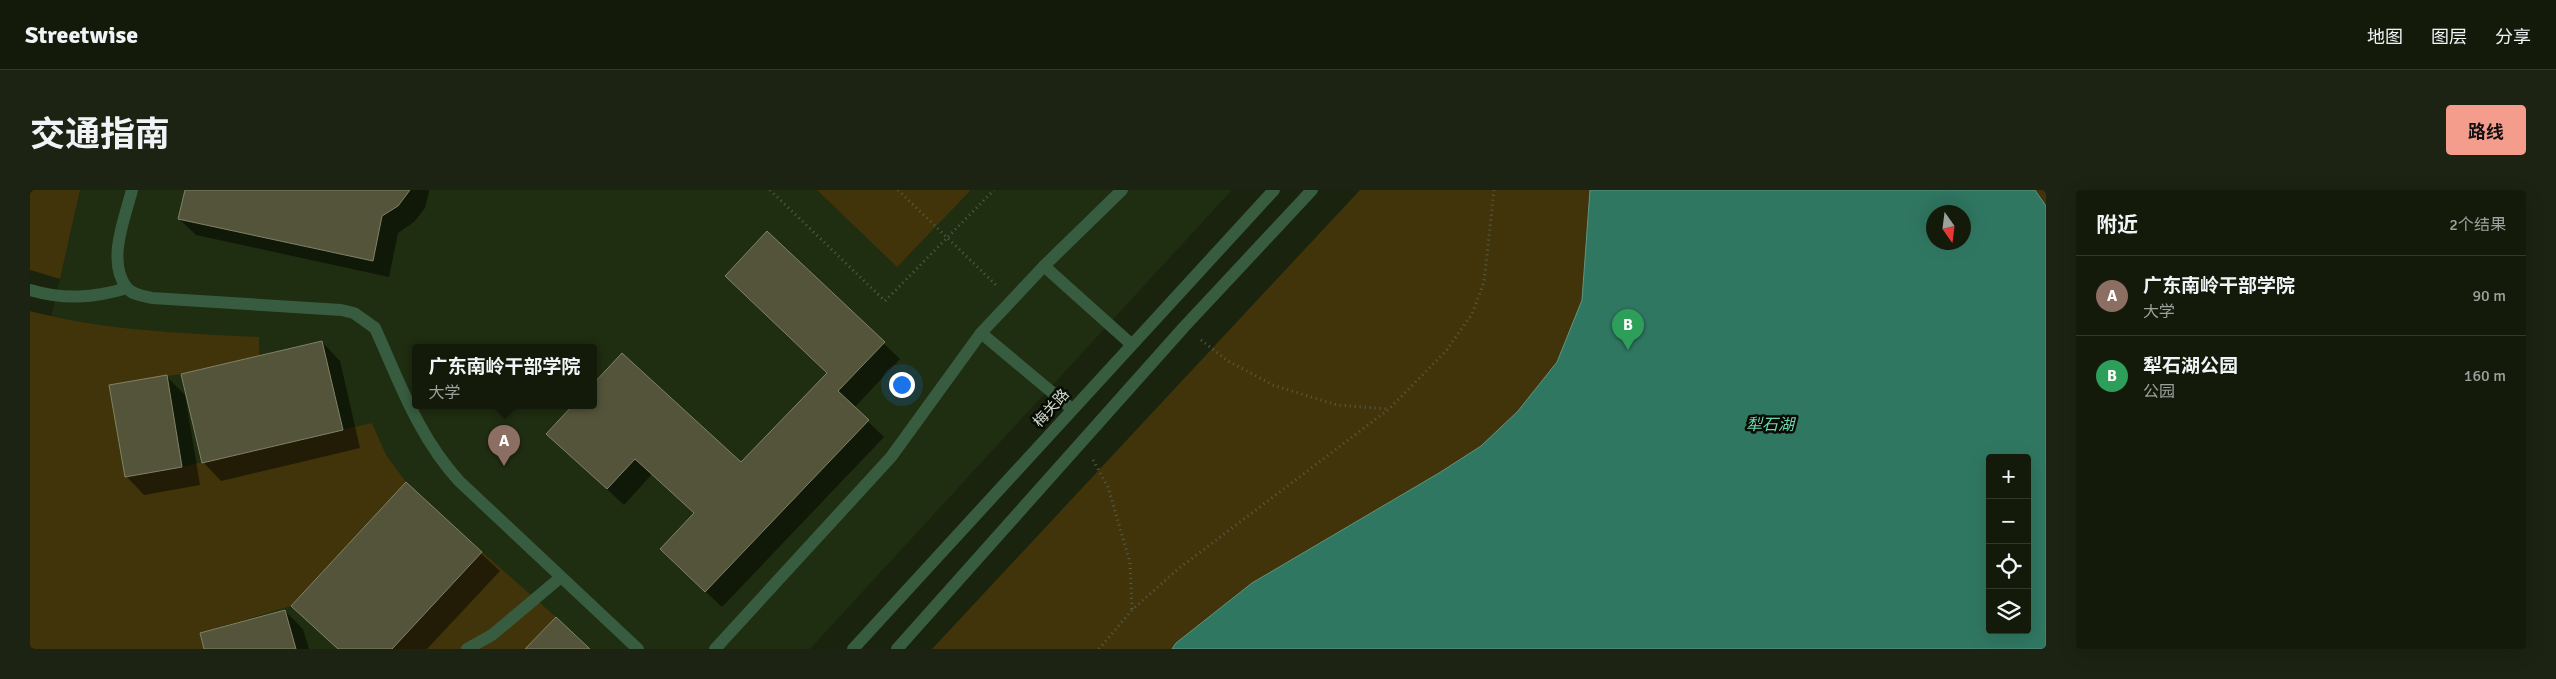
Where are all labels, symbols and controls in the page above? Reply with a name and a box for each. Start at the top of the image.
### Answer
text: Streetwise [25,20,138,50]
text: 地图 [2367,26,2403,48]
text: 图层 [2431,26,2467,48]
text: 分享 [2495,26,2531,48]
button: 路线 [2446,105,2526,155]
text: 交通指南 [30,113,170,156]
north arrow [1926,205,1971,250]
text: 附近 [2096,212,2138,238]
text: 2个结果 [2449,215,2506,235]
text: 广东南岭干部学院 [2143,274,2295,298]
text: A [2107,286,2117,306]
text: 90 m [2472,286,2506,306]
text: 大学 [2143,302,2175,322]
pin: B [1612,309,1644,350]
popup [412,344,597,409]
text: 犁石湖公园 [2143,354,2238,378]
text: 广东南岭干部学院 [428,355,581,379]
text: B [2107,366,2117,386]
text: 160 m [2464,366,2506,386]
your location [889,372,915,398]
text: 公园 [2143,382,2175,402]
text: 大学 [428,383,461,403]
street label: 梅关路 [1029,385,1073,431]
water label: 犁石湖 [1746,415,1797,435]
pin: A [488,425,520,466]
map controls [1986,454,2031,634]
button: + [1986,454,2031,499]
button: − [1986,499,2031,544]
button: locate [1986,544,2031,589]
button: layers [1986,589,2031,634]

